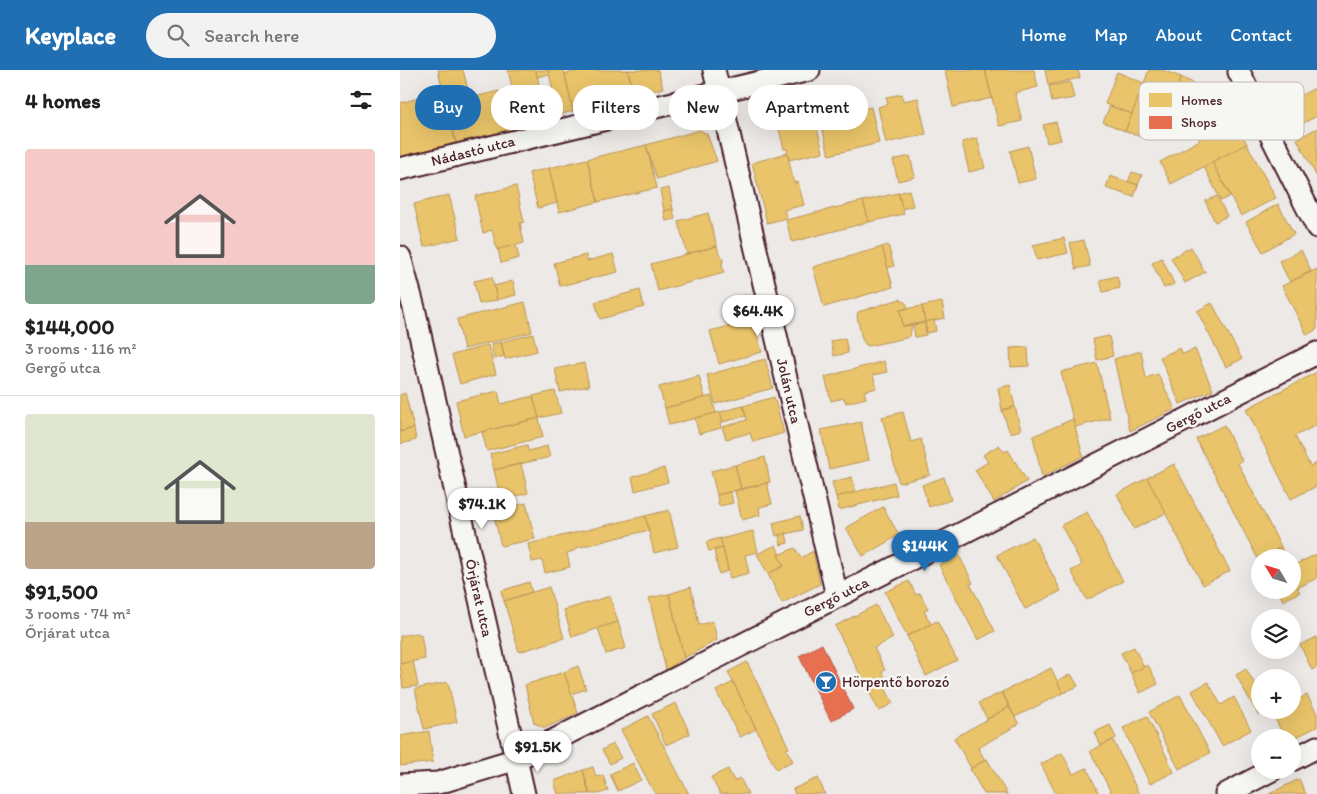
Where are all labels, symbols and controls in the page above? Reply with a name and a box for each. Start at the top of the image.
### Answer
search box [146,13,496,58]
text: Keyplace [25,21,116,50]
icon: search [164,21,192,49]
text: Search here [204,24,299,47]
text: Home [1021,24,1067,46]
text: Map [1095,24,1128,46]
text: About [1156,24,1202,46]
text: Contact [1230,24,1292,46]
legend [1139,82,1304,140]
chip: Buy [415,85,481,130]
chip: Rent [491,85,563,130]
chip: Filters [573,85,659,130]
chip: New [669,85,738,130]
chip: Apartment [748,85,868,130]
icon: filters [347,86,375,114]
text: 4 homes [25,88,101,113]
text: Homes [1181,92,1223,109]
text: Shops [1181,114,1217,131]
street label: Nádastó utca [429,132,517,170]
icon: home [155,181,245,271]
pin: $64.4K [717,294,799,337]
text: $64.4K [733,301,783,320]
text: $144,000 [25,314,114,339]
text: 3 rooms · 116 m² [25,339,136,358]
street label: Jolán utca [773,356,805,426]
text: Gergő utca [25,358,101,377]
street label: Gergő utca [1162,389,1234,437]
icon: home [155,447,245,537]
pin: $74.1K [441,488,523,530]
text: $74.1K [458,494,506,513]
pin: $144K [890,530,960,572]
text: $144K [903,536,948,555]
north arrow [1251,549,1301,599]
map controls [1251,549,1301,779]
street label: Őrjárat utca [461,557,497,639]
street label: Gergő utca [800,573,872,621]
text: $91,500 [25,579,98,604]
text: 3 rooms · 74 m² [25,604,131,623]
button: layers [1251,609,1301,659]
text: Őrjárat utca [25,623,110,642]
button: + [1251,669,1301,719]
bar icon: Hörpentő borozó [814,670,838,694]
place label: Hörpentő borozó [842,673,950,691]
button: − [1251,729,1301,779]
pin: $91.5K [497,730,579,773]
text: $91.5K [515,737,561,756]

